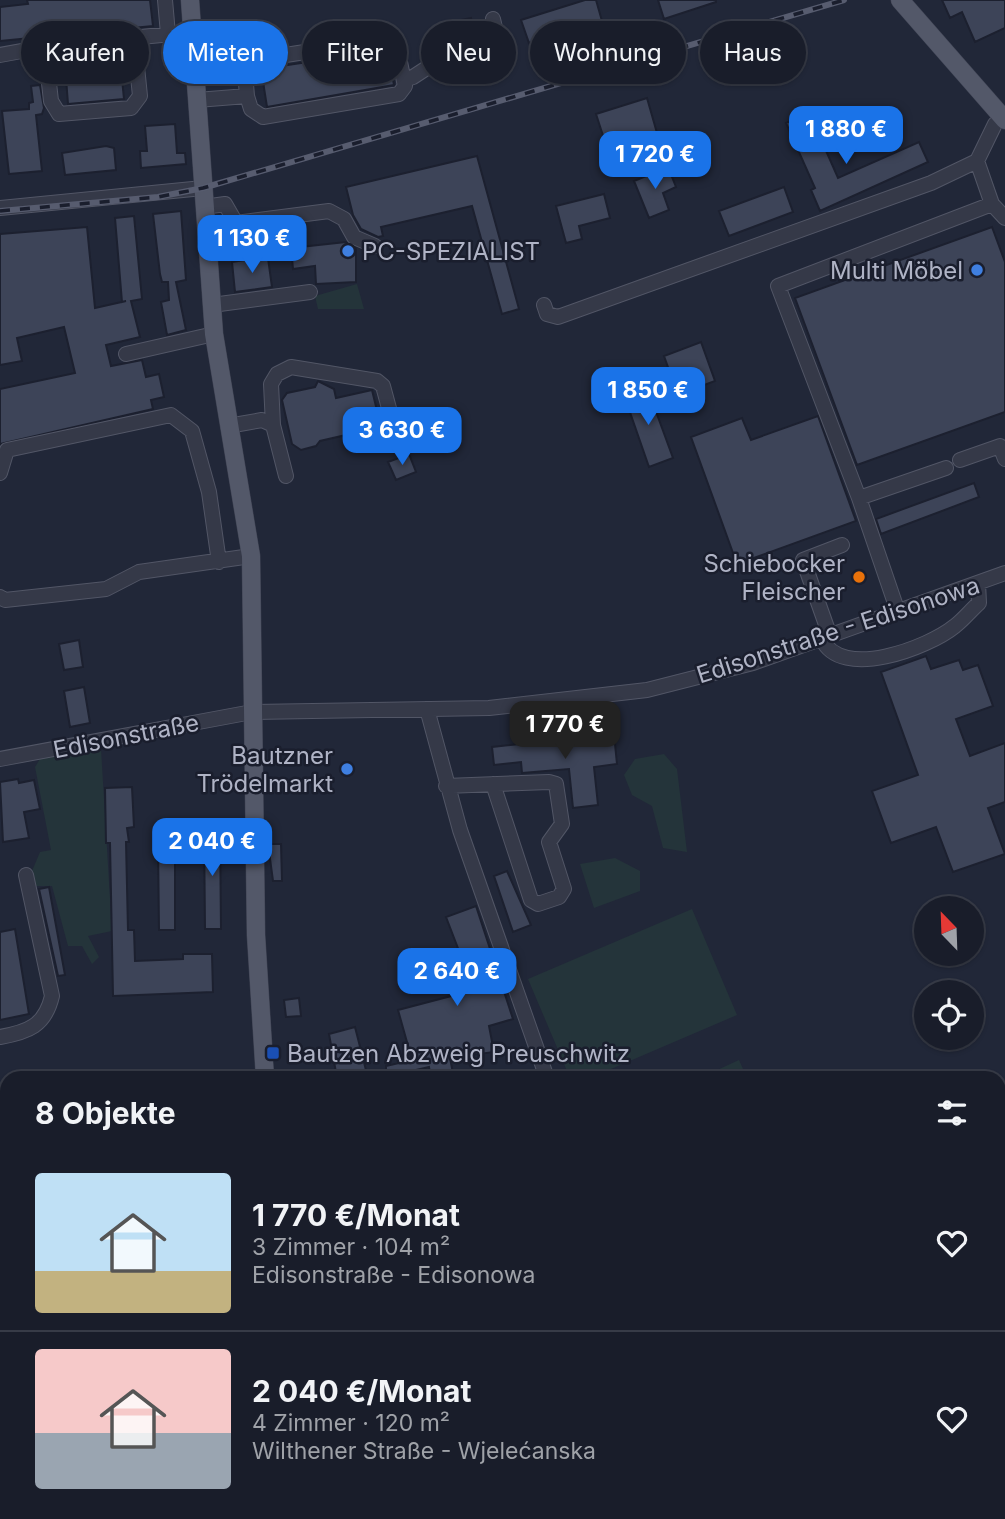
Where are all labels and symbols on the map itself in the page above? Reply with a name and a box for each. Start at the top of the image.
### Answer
pin: 1 880 € [781,106,911,166]
pin: 1 720 € [590,132,720,191]
pin: 1 130 € [187,216,317,275]
place label: PC-SPEZIALIST [362,237,540,266]
marker: PC-SPEZIALIST [340,243,356,259]
place label: Multi Möbel [830,256,963,285]
marker: Multi Möbel [969,262,985,278]
pin: 1 850 € [583,368,713,427]
pin: 3 630 € [337,407,467,467]
place label: Schiebocker Fleischer [703,549,845,606]
marker: Schiebocker Fleischer [851,569,867,585]
street label: Edisonstraße - Edisonowa [693,571,983,689]
pin: 1 770 € [500,702,630,761]
street label: Edisonstraße [51,708,201,764]
place label: Bautzner Trödelmarkt [196,741,333,798]
marker: Bautzner Trödelmarkt [339,761,355,777]
pin: 2 040 € [147,818,277,878]
north arrow [914,896,984,966]
pin: 2 640 € [392,948,522,1008]
place label: Bautzen Abzweig Preuschwitz [287,1039,630,1068]
marker: Bautzen Abzweig Preuschwitz [265,1045,281,1061]

